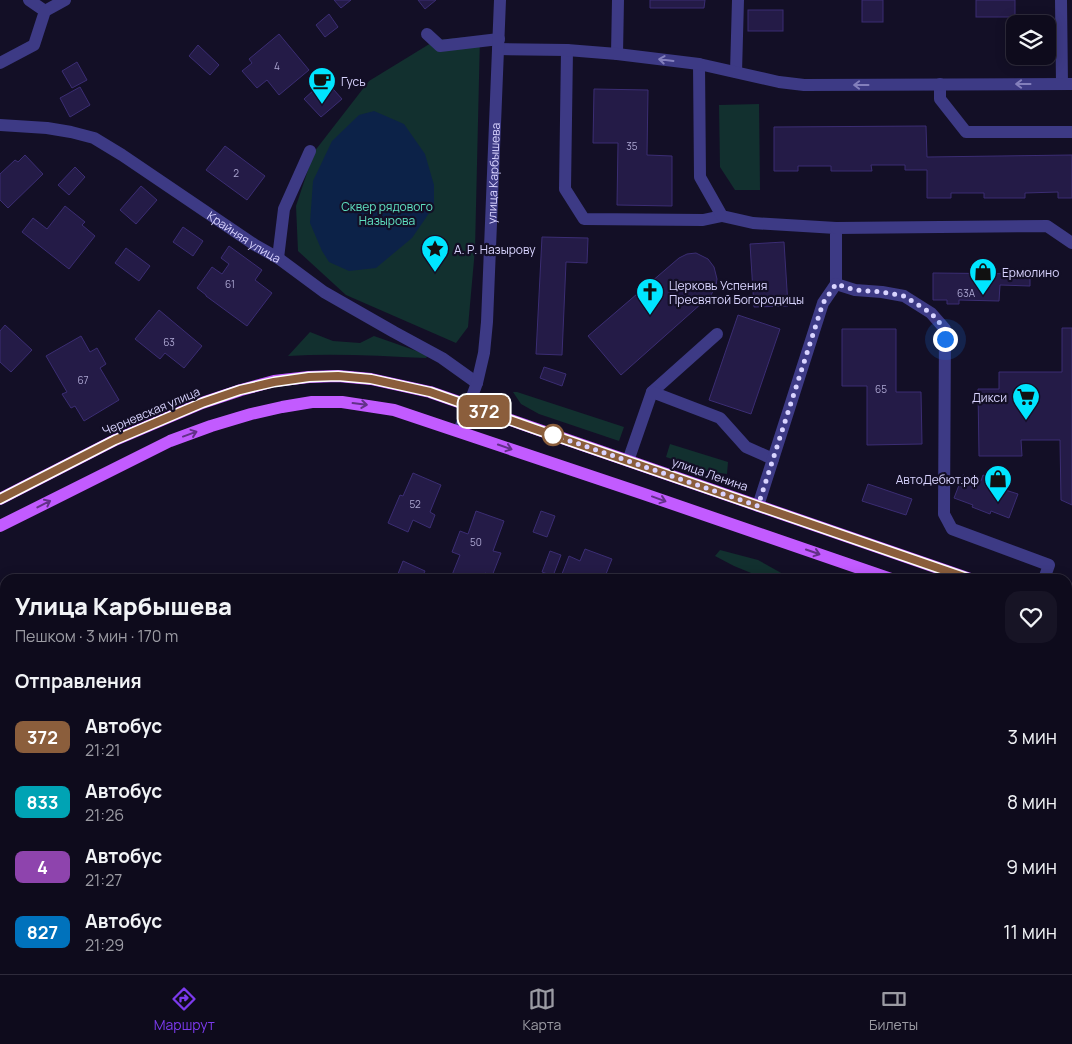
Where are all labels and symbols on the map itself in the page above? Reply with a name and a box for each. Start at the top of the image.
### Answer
one-way arrow [658,55,674,65]
house number: 4 [274,59,280,73]
cafe icon: Гусь [307,66,337,105]
place label: Гусь [341,73,366,90]
one-way arrow [1016,79,1032,89]
one-way arrow [853,80,870,90]
street label: улица Карбышева [482,122,504,224]
house number: 35 [626,139,638,153]
house number: 2 [233,166,239,180]
park label: Сквер рядового Назырова [341,198,433,229]
street label: Крайняя улица [204,207,284,267]
place icon: А. Р. Назырову [420,234,450,273]
place label: А. Р. Назырову [454,241,536,258]
shop icon: Ермолино [968,257,998,296]
place label: Ермолино [1002,264,1059,281]
house number: 61 [225,277,235,291]
church icon: Церковь Успения Пресвятой Богородицы [635,277,665,316]
place label: Церковь Успения Пресвятой Богородицы [669,277,804,308]
house number: 63А [957,286,976,300]
your location [933,327,958,352]
house number: 63 [163,335,175,349]
house number: 67 [77,373,89,387]
house number: 65 [875,382,887,396]
supermarket icon: Дикси [1011,382,1041,421]
street label: Черневская улица [100,383,202,439]
place label: Дикси [972,389,1007,406]
line badge: 372 [455,395,513,427]
one-way arrow [352,400,368,410]
unlabelled marker [542,424,564,446]
one-way arrow [182,429,197,438]
one-way arrow [497,443,512,452]
street label: улица Ленина [670,453,750,495]
shop icon: АвтоДебют.рф [983,464,1013,503]
place label: АвтоДебют.рф [896,471,979,488]
one-way arrow [651,495,666,504]
house number: 52 [409,497,421,511]
one-way arrow [36,499,51,509]
house number: 50 [470,535,482,549]
one-way arrow [804,548,820,557]

